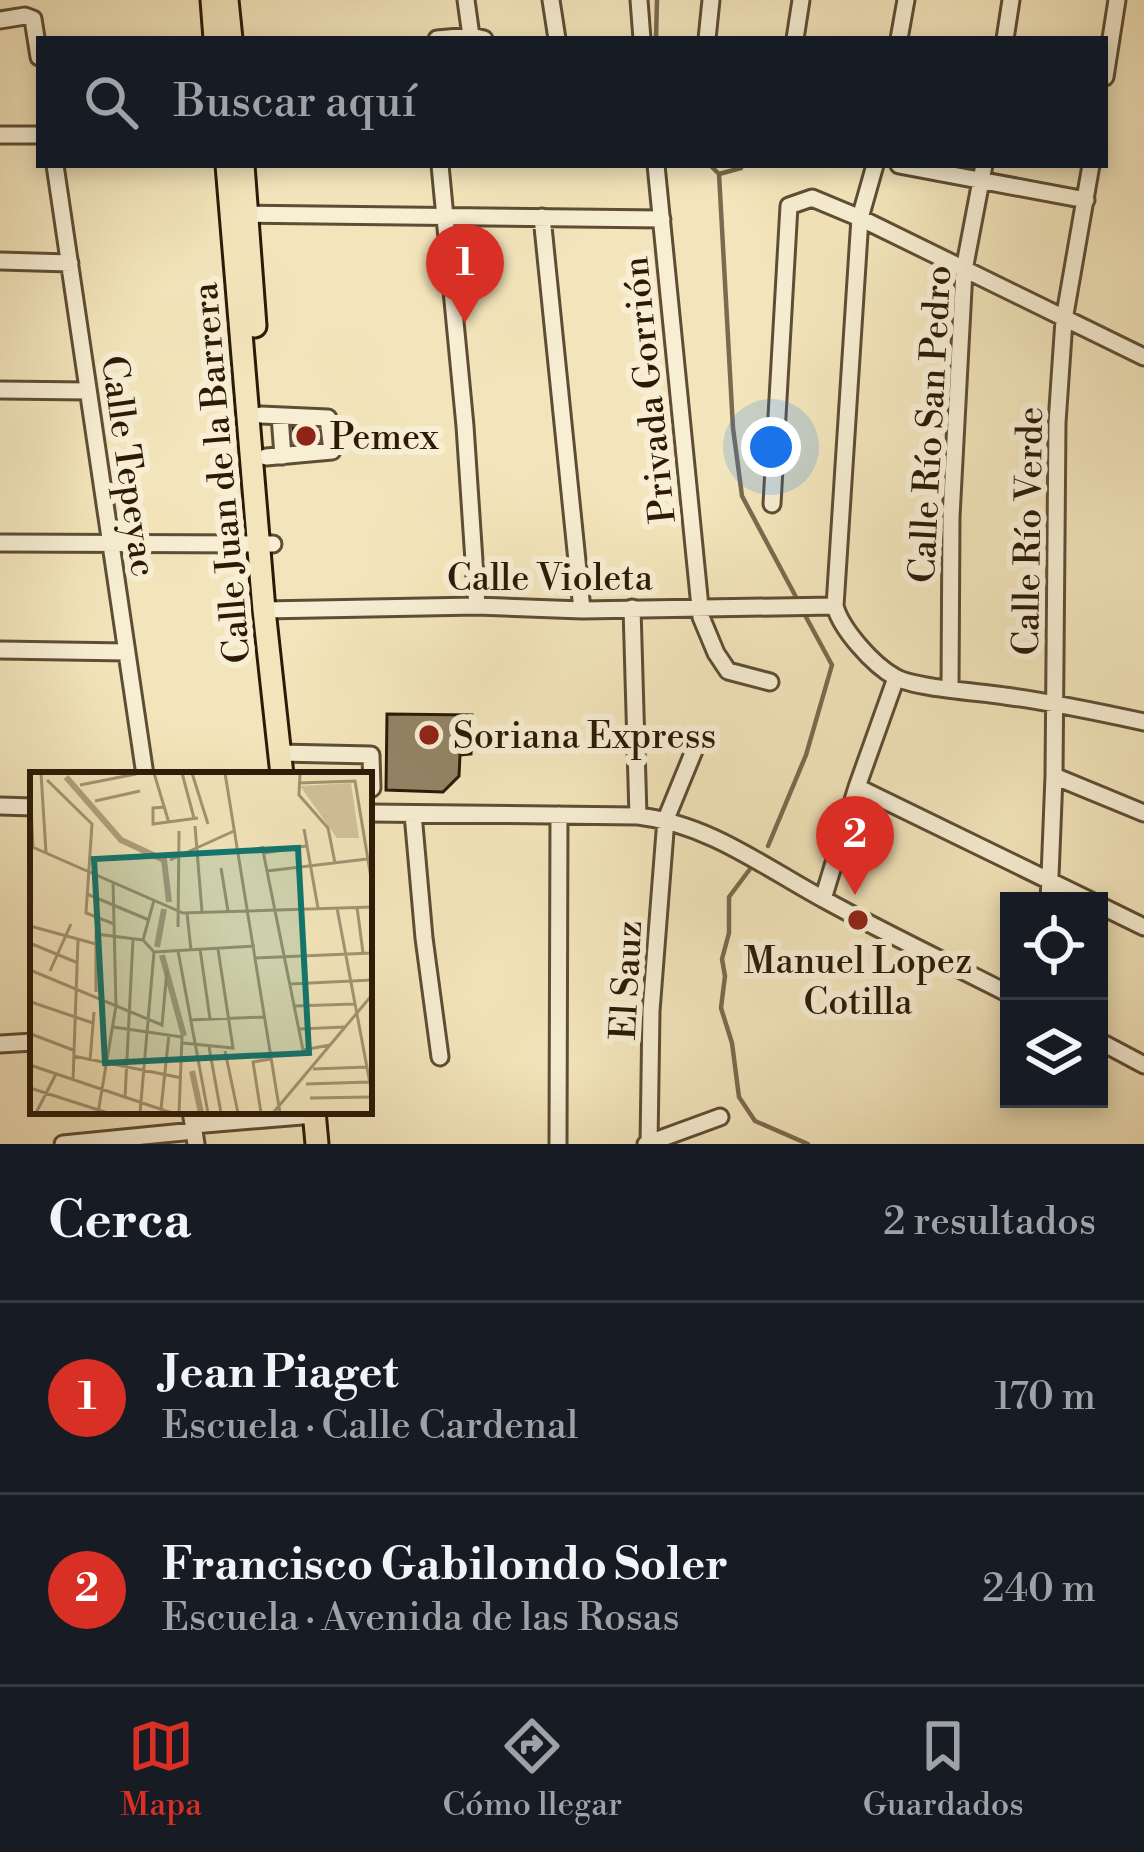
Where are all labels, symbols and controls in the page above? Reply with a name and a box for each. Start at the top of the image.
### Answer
search box [36,36,1108,168]
icon: search [78,69,144,135]
text: Buscar aquí [174,74,416,131]
pin: 1 [426,224,504,323]
street label: Privada Gorrión [614,254,687,525]
street label: Calle Río San Pedro [901,264,962,584]
street label: Calle Juan de la Barrera [183,280,262,665]
street label: Calle Tepeyac [90,353,165,580]
street label: Calle Río Verde [1005,406,1054,656]
place label: Pemex [330,416,439,461]
your location [741,417,801,477]
marker: Pemex [293,423,319,449]
street label: Calle Violeta [447,557,654,602]
place label: Soriana Express [453,715,716,760]
marker: Soriana Express [416,722,442,748]
inset map [30,772,372,1114]
pin: 2 [816,796,894,895]
map controls [1000,892,1108,1108]
button: locate [1000,892,1108,1000]
marker: Manuel Lopez Cotilla [845,907,871,933]
street label: El Sauz [602,919,653,1041]
place label: Manuel Lopez Cotilla [744,940,972,1026]
button: layers [1000,1000,1108,1108]
text: Cerca [48,1190,191,1254]
text: 2 resultados [883,1198,1096,1247]
text: Jean Piaget [162,1345,398,1402]
text: 1 [78,1373,96,1422]
text: 170 m [994,1373,1096,1422]
text: Escuela · Calle Cardenal [162,1402,578,1451]
text: Francisco Gabilondo Soler [162,1537,728,1594]
text: 2 [75,1565,99,1614]
text: 240 m [982,1565,1096,1614]
text: Escuela · Avenida de las Rosas [162,1594,680,1643]
tab: Mapa [120,1713,202,1826]
tab: Cómo llegar [442,1713,622,1826]
tab: Guardados [863,1713,1024,1826]

